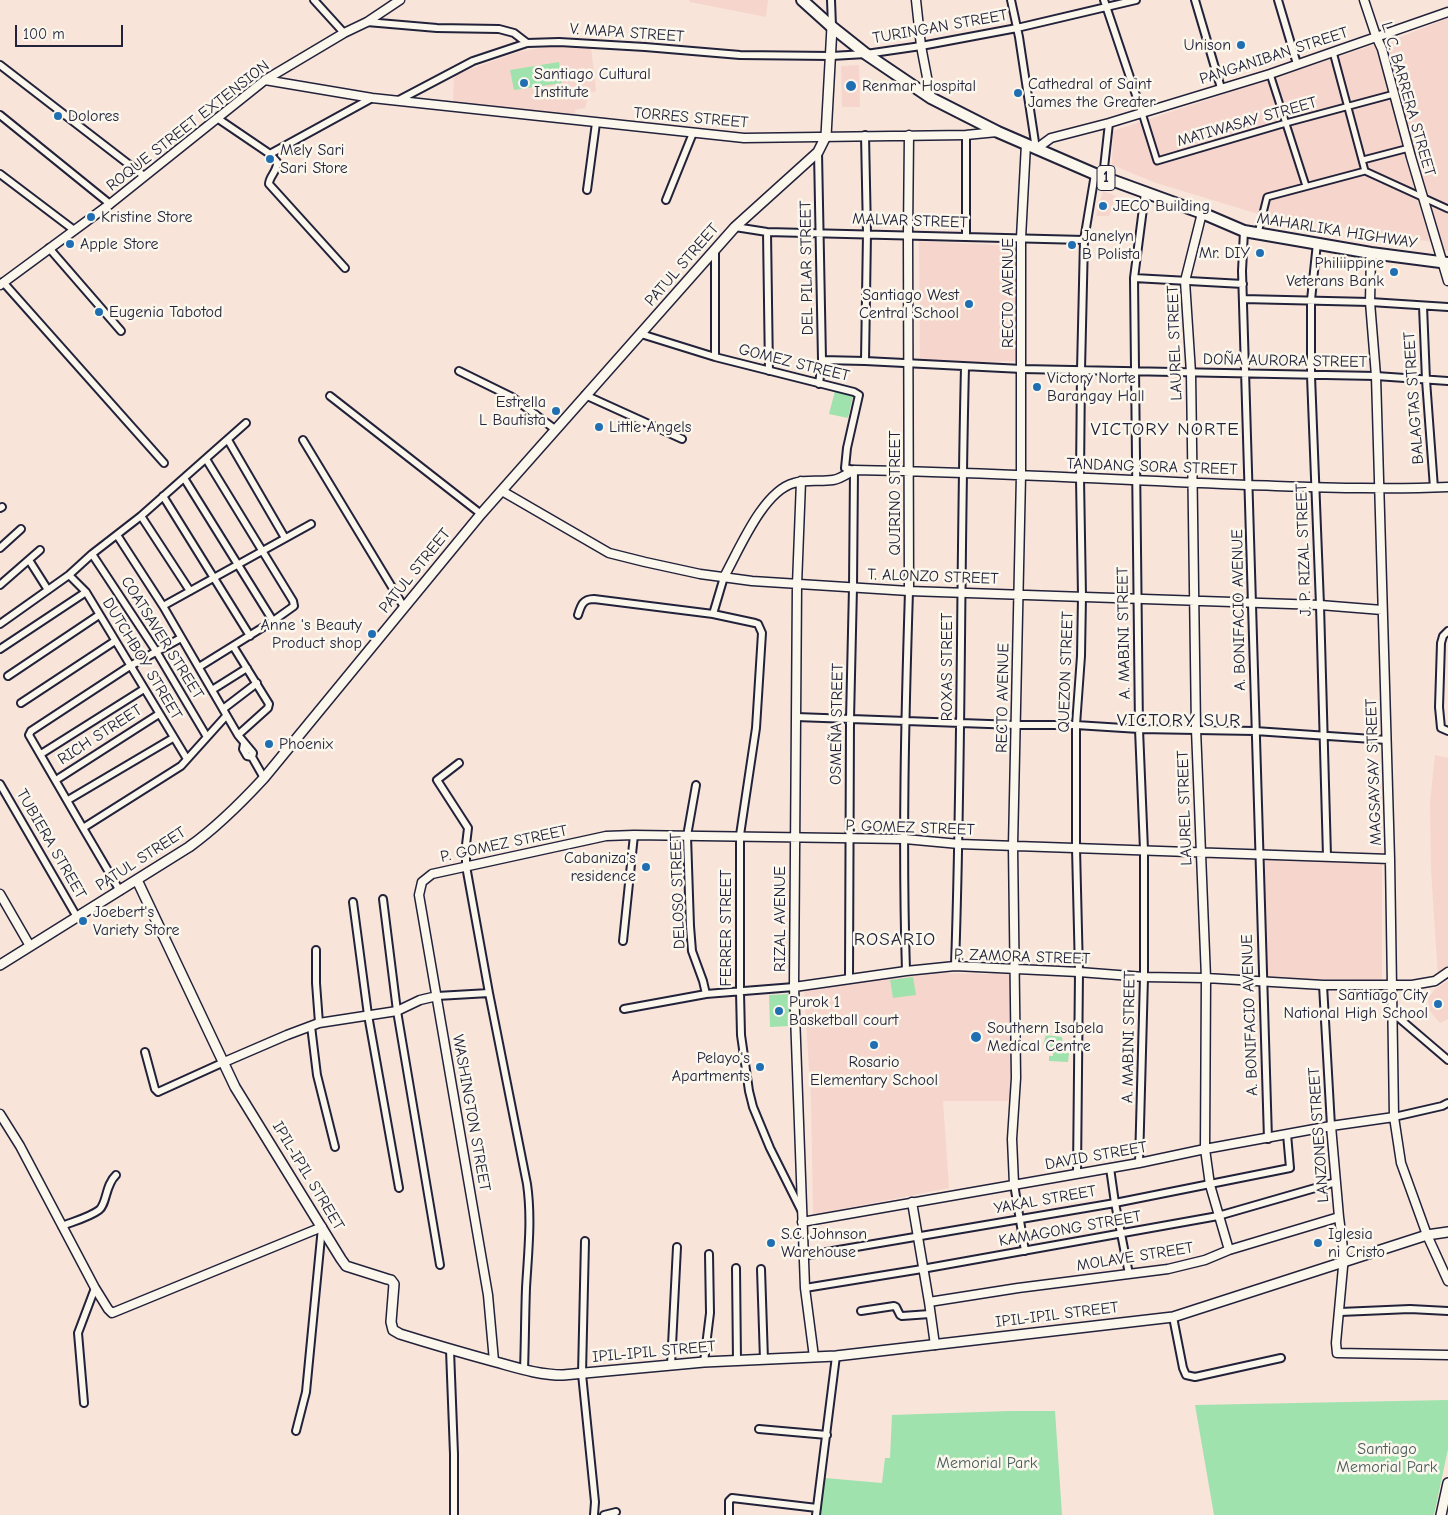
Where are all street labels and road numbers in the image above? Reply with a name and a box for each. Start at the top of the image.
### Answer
street label: TURINGAN STREET [871,6,1009,48]
street label: V. MAPA STREET [569,19,685,47]
street label: L. C. BARRERA STREET [1377,20,1439,178]
street label: PANGANIBAN STREET [1197,23,1351,89]
street label: ROQUE STREET EXTENSION [103,56,273,196]
street label: MATIWASAY STREET [1175,93,1319,151]
street label: TORRES STREET [633,103,749,133]
road number: 1 [1097,166,1115,190]
street label: DEL PILAR STREET [796,200,818,336]
street label: MALVAR STREET [852,209,968,233]
street label: MAHARLIKA HIGHWAY [1255,209,1419,253]
street label: PATUL STREET [641,220,723,310]
street label: RECTO AVENUE [998,238,1018,348]
street label: LAUREL STREET [1163,285,1187,401]
street label: BALAGTAS STREET [1400,331,1428,465]
street label: GOMEZ STREET [736,340,852,386]
street label: DOÑA AURORA STREET [1203,350,1367,372]
street label: QUIRINO STREET [885,431,905,555]
street label: TANDANG SORA STREET [1066,454,1238,480]
street label: J. P. RIZAL STREET [1292,483,1316,617]
street label: PATUL STREET [375,525,455,617]
street label: A. BONIFACIO AVENUE [1228,529,1250,691]
street label: T. ALONZO STREET [867,565,999,589]
street label: A. MABINI STREET [1113,567,1135,699]
street label: COATSAVER STREET [116,573,208,703]
street label: DUTCHBOY STREET [98,595,186,723]
street label: QUEZON STREET [1054,611,1078,733]
street label: ROXAS STREET [937,613,957,721]
street label: RECTO AVENUE [992,643,1014,753]
street label: OSMEÑA STREET [826,663,848,785]
street label: MAGSAYSAY STREET [1362,698,1386,846]
street label: RICH STREET [54,701,146,769]
street label: LAUREL STREET [1173,750,1197,866]
street label: TUBIERA STREET [12,786,90,902]
street label: P. GOMEZ STREET [845,816,975,840]
street label: P. GOMEZ STREET [439,821,569,867]
street label: PATUL STREET [92,823,190,895]
street label: DELOSO STREET [666,833,690,949]
street label: RIZAL AVENUE [770,866,790,972]
street label: FERRER STREET [716,870,736,986]
street label: A. BONIFACIO AVENUE [1238,934,1262,1096]
street label: P. ZAMORA STREET [953,945,1091,969]
street label: A. MABINI STREET [1118,971,1140,1103]
street label: WASHINGTON STREET [448,1033,494,1193]
street label: LANZONES STREET [1305,1067,1333,1203]
street label: IPIL-IPIL STREET [268,1118,348,1234]
street label: DAVID STREET [1043,1138,1149,1174]
street label: YAKAL STREET [992,1182,1098,1218]
street label: KAMAGONG STREET [997,1207,1143,1251]
street label: MOLAVE STREET [1075,1238,1195,1276]
street label: IPIL-IPIL STREET [994,1298,1120,1332]
street label: IPIL-IPIL STREET [591,1337,717,1367]

